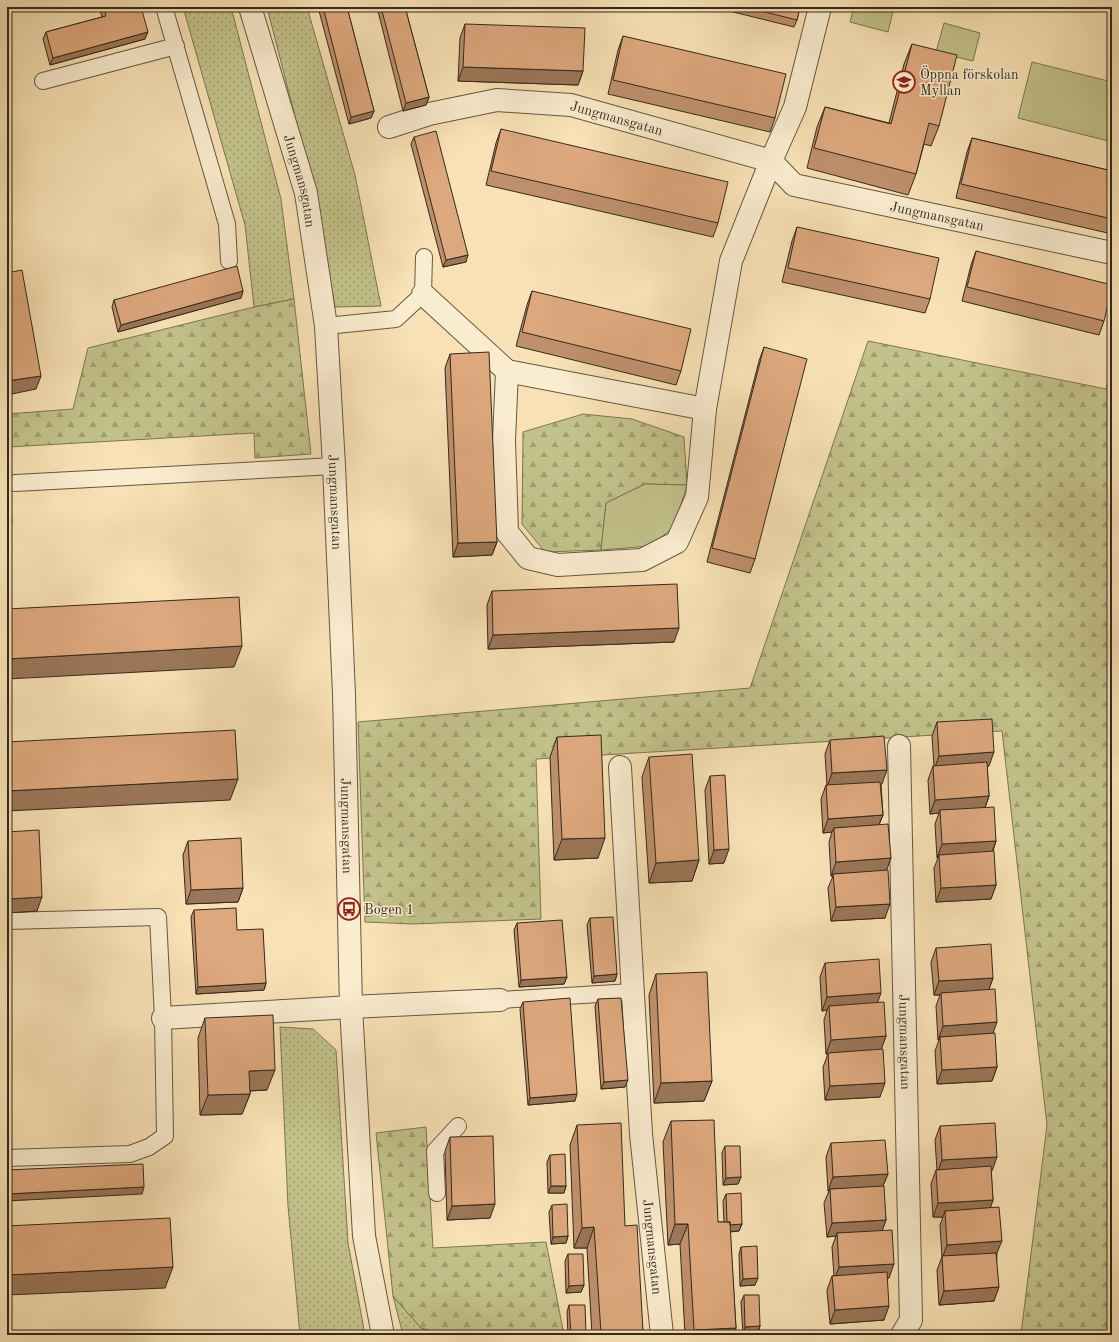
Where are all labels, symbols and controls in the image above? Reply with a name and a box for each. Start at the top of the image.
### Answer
place label: Öppna förskolan Myllan [920,65,1019,98]
school or university icon: Öppna förskolan Myllan [891,69,917,95]
street label: Jungmansgatan [568,99,665,138]
street label: Jungmansgatan [281,133,317,229]
street label: Jungmansgatan [889,200,986,234]
street label: Jungmansgatan [325,454,344,551]
street label: Jungmansgatan [338,778,354,874]
bus stop icon: Bogen 1 [336,896,362,922]
place label: Bogen 1 [364,903,414,917]
street label: Jungmansgatan [896,994,912,1090]
street label: Jungmansgatan [640,1199,664,1296]

